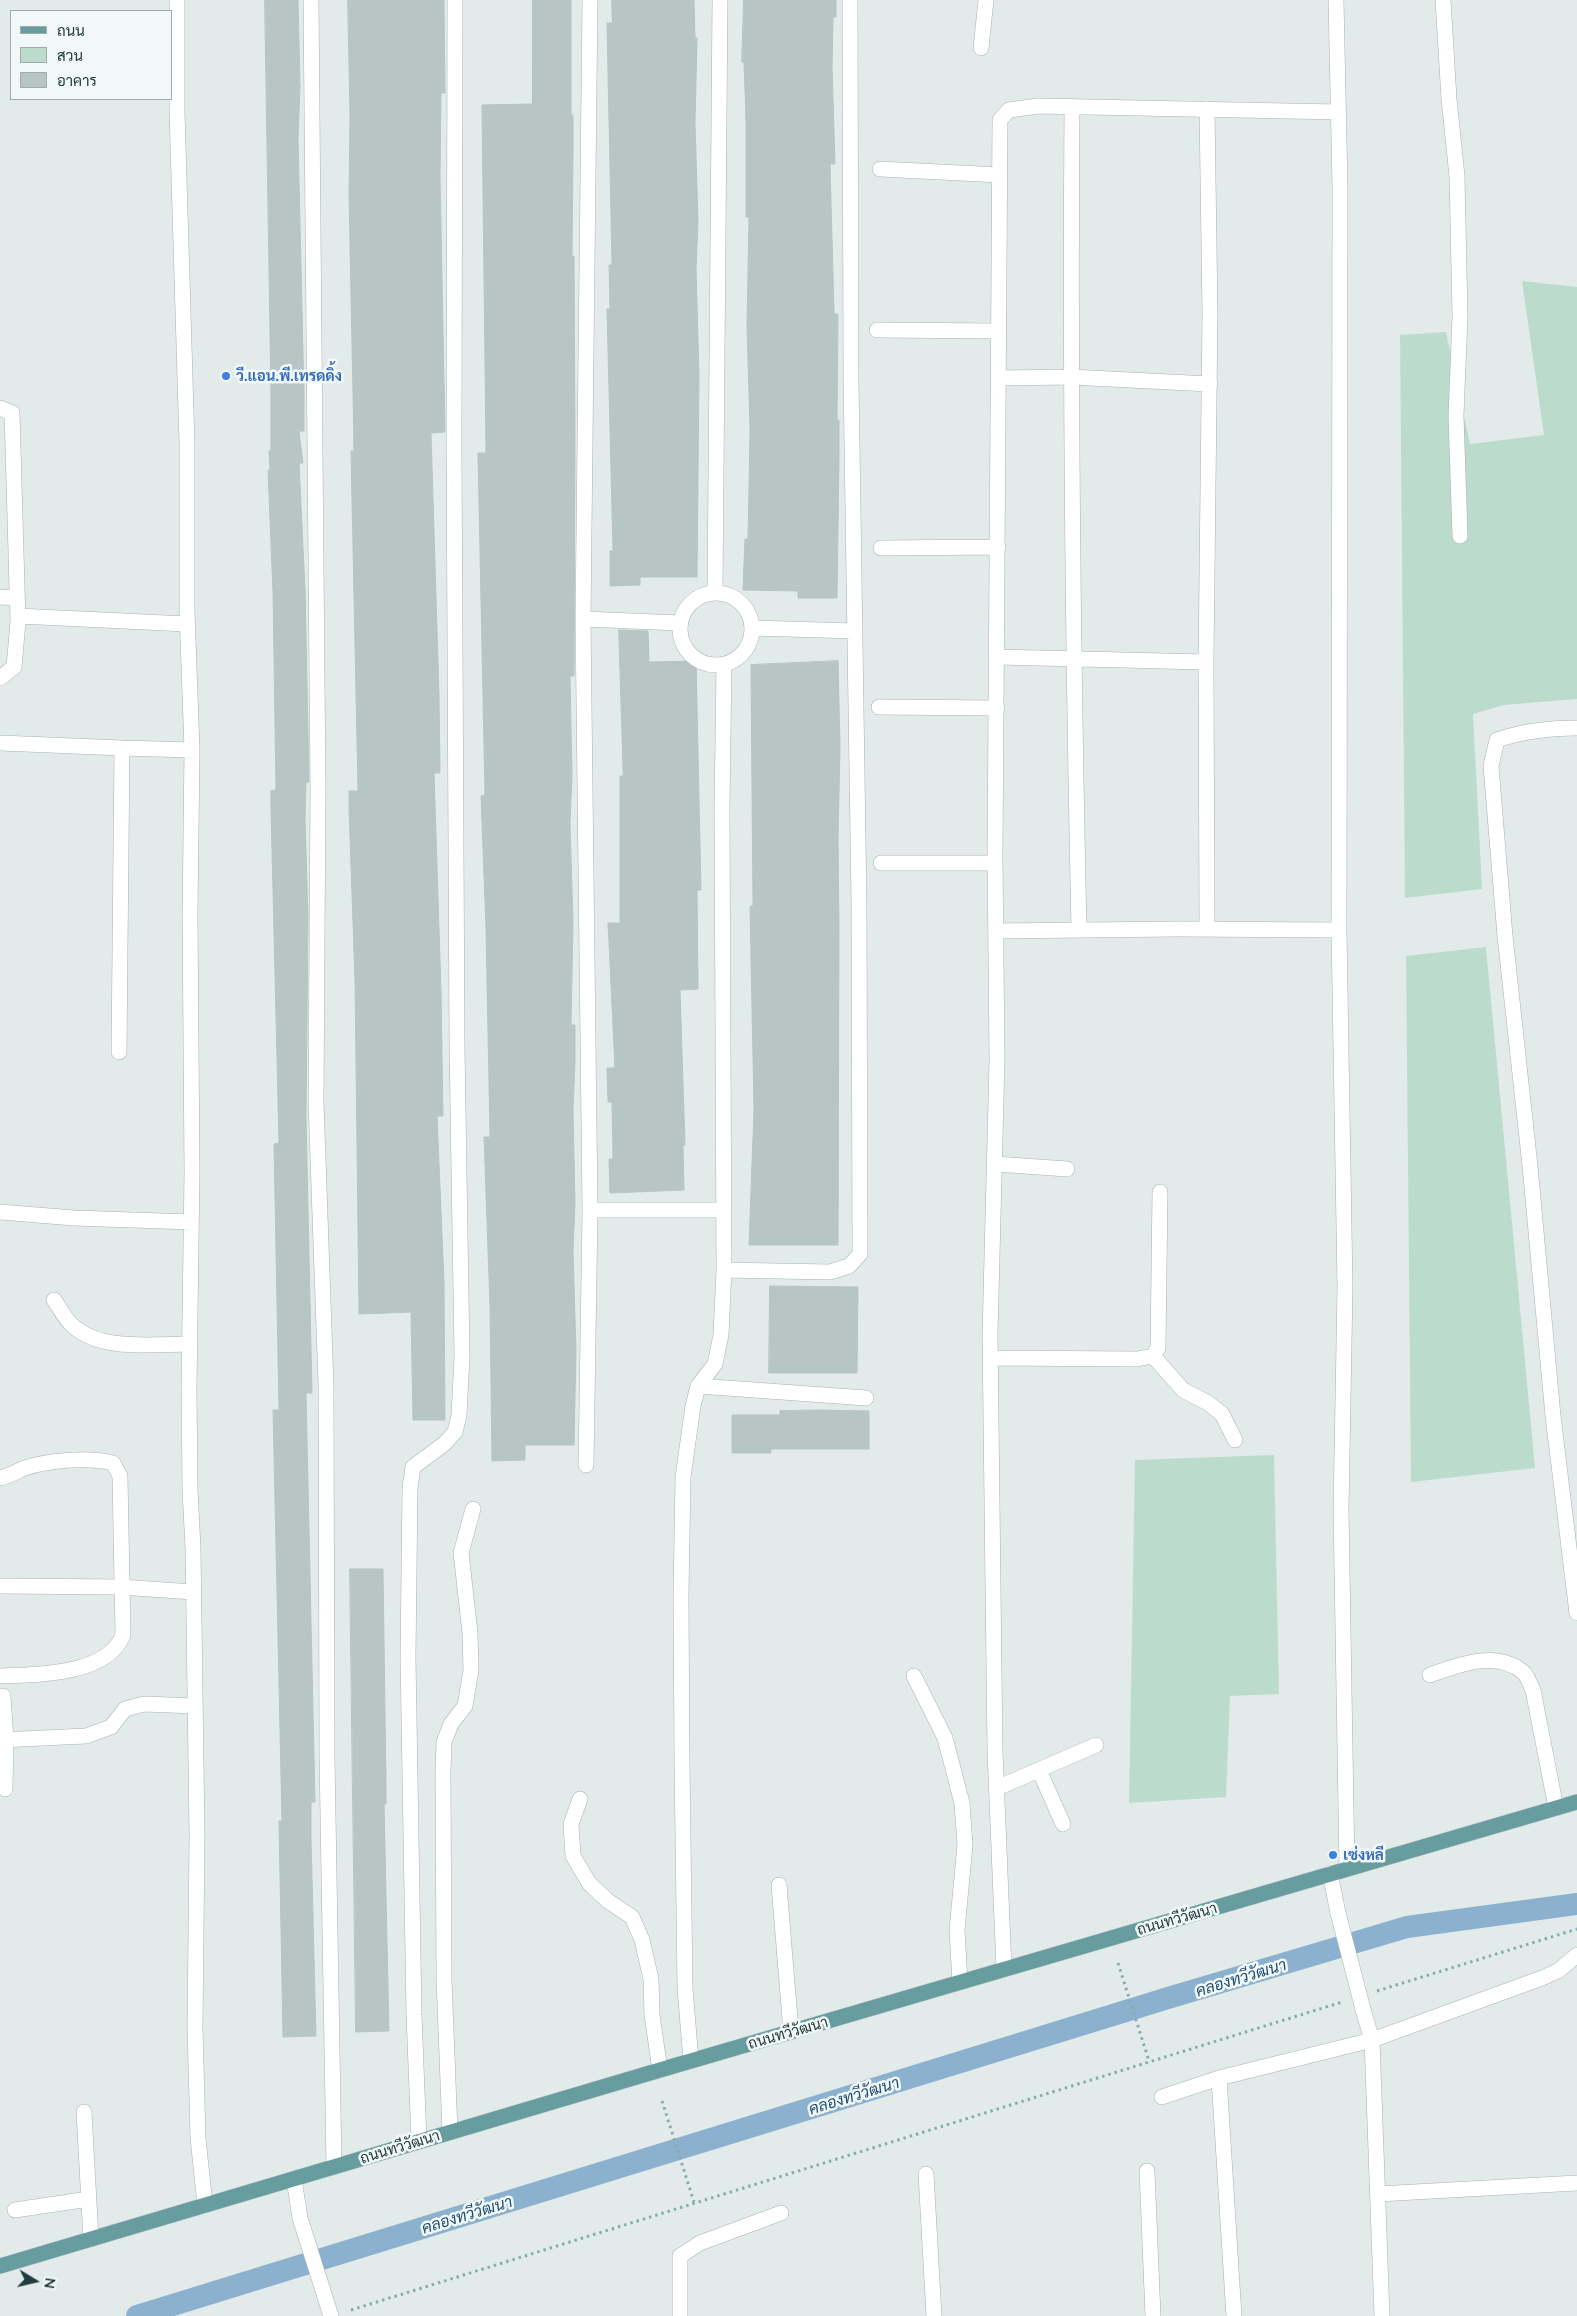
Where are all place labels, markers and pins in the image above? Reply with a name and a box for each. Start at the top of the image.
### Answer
place label: วี.แอน.พี.เทรดดิ้ง [236,367,342,385]
marker: วี.แอน.พี.เทรดดิ้ง [220,370,232,382]
place label: เซ่งหลี [1343,1846,1384,1864]
marker: เซ่งหลี [1327,1849,1339,1861]

